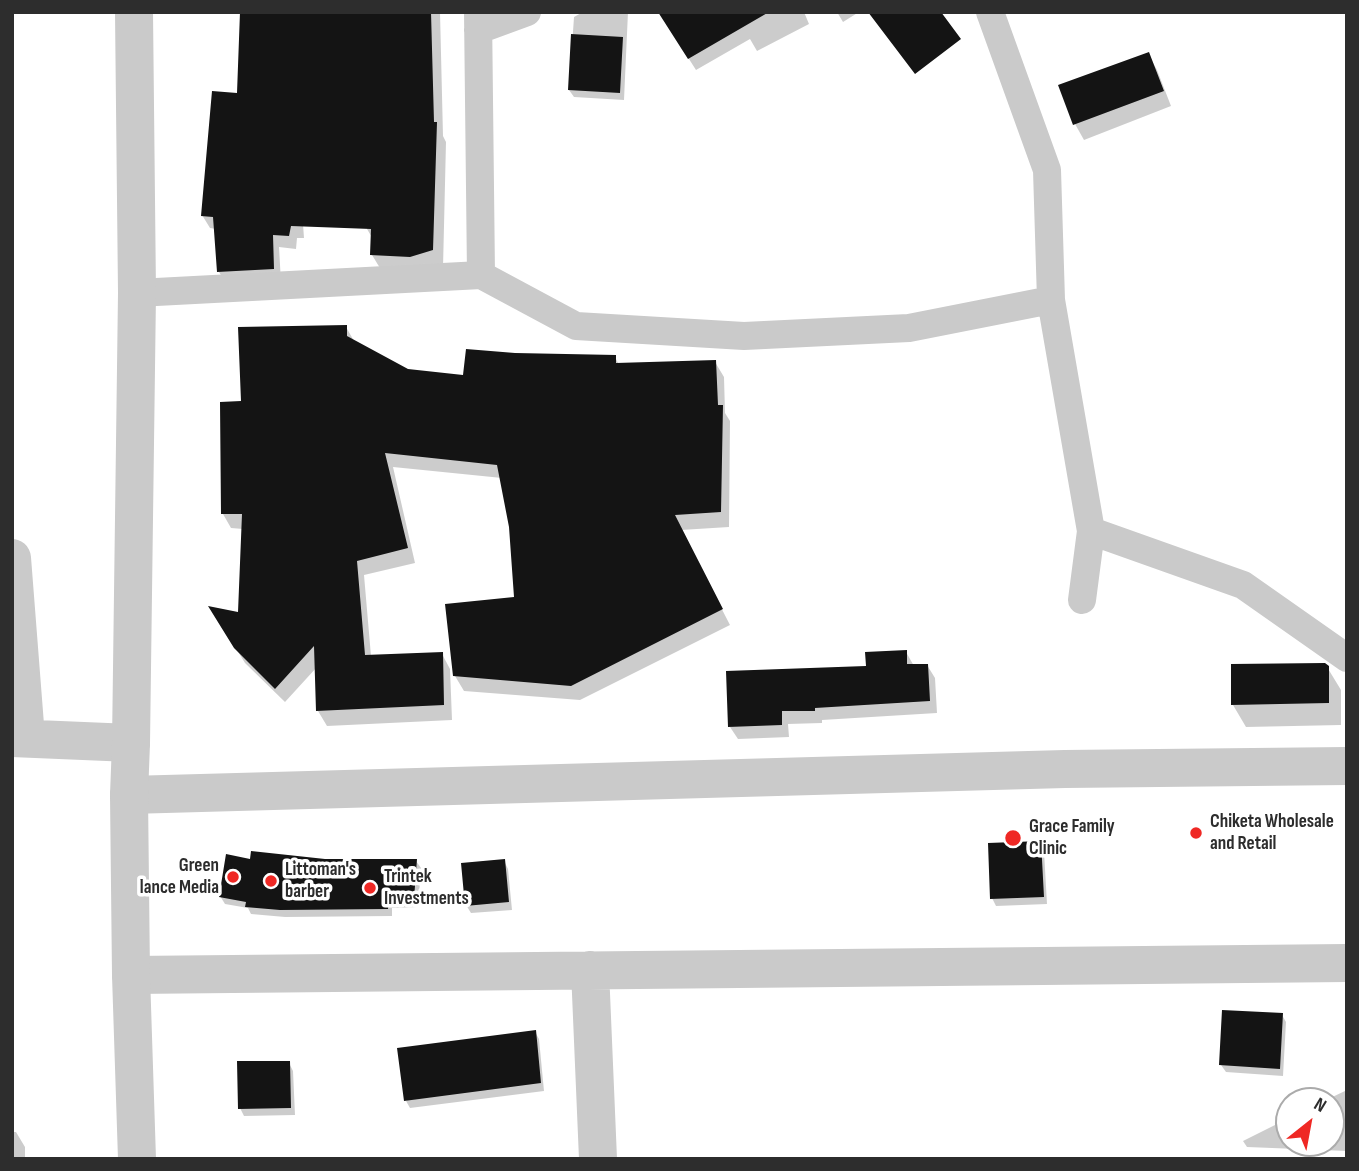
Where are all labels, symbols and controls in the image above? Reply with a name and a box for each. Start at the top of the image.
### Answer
place label: Chiketa Wholesale and Retail [1210,811,1334,855]
place label: Grace Family Clinic [1029,816,1115,860]
marker: Chiketa Wholesale and Retail [1188,825,1204,841]
marker: Grace Family Clinic [1003,828,1023,848]
place label: Green lance Media [140,855,219,899]
place label: Littoman's barber [285,859,356,903]
place label: Trintek Investments [384,866,469,910]
marker: Green lance Media [225,869,241,885]
marker: Littoman's barber [263,873,279,889]
marker: Trintek Investments [362,880,378,896]
north arrow [1275,1087,1345,1157]
text: N [1310,1093,1330,1118]

